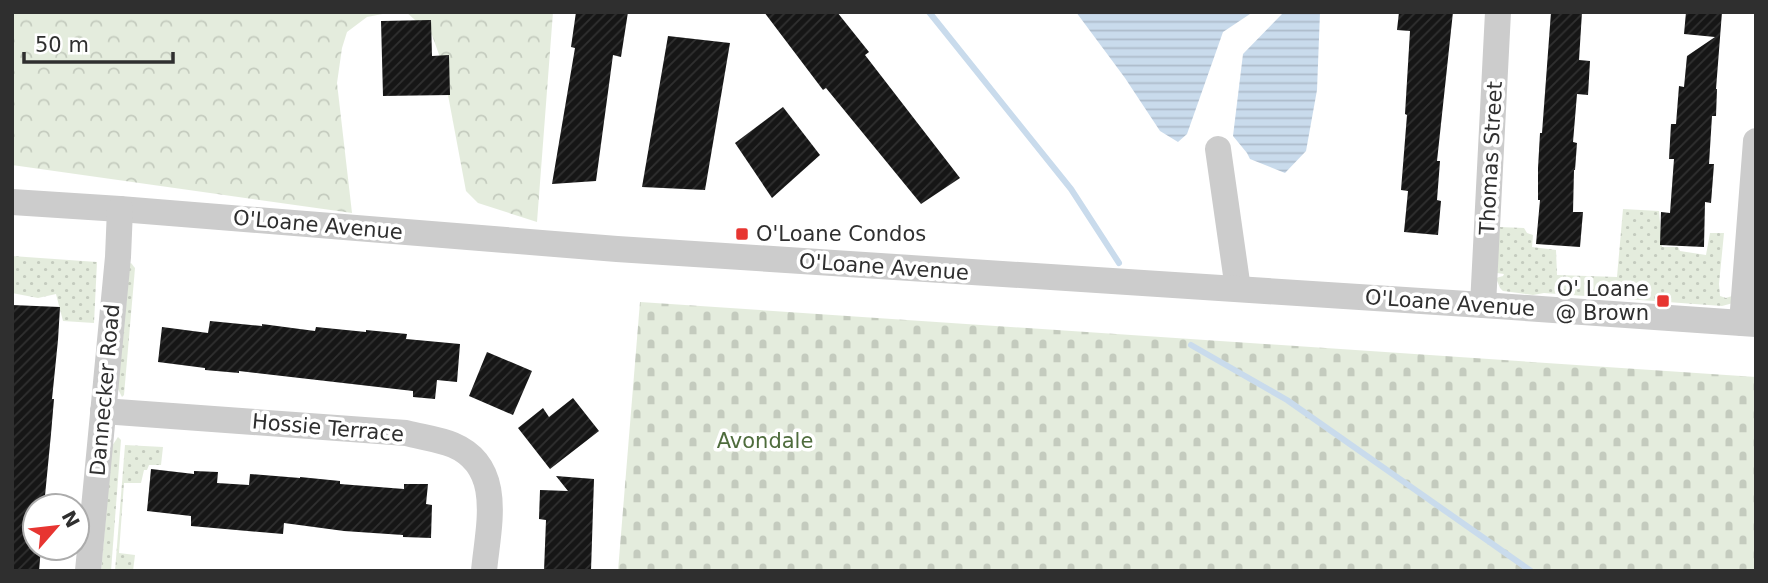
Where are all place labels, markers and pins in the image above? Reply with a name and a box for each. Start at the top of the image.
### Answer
place label: O'Loane Condos [756,222,926,246]
marker: O'Loane Condos [734,226,750,242]
place label: O' Loane @ Brown [1555,277,1649,325]
marker: O' Loane @ Brown [1655,293,1671,309]

